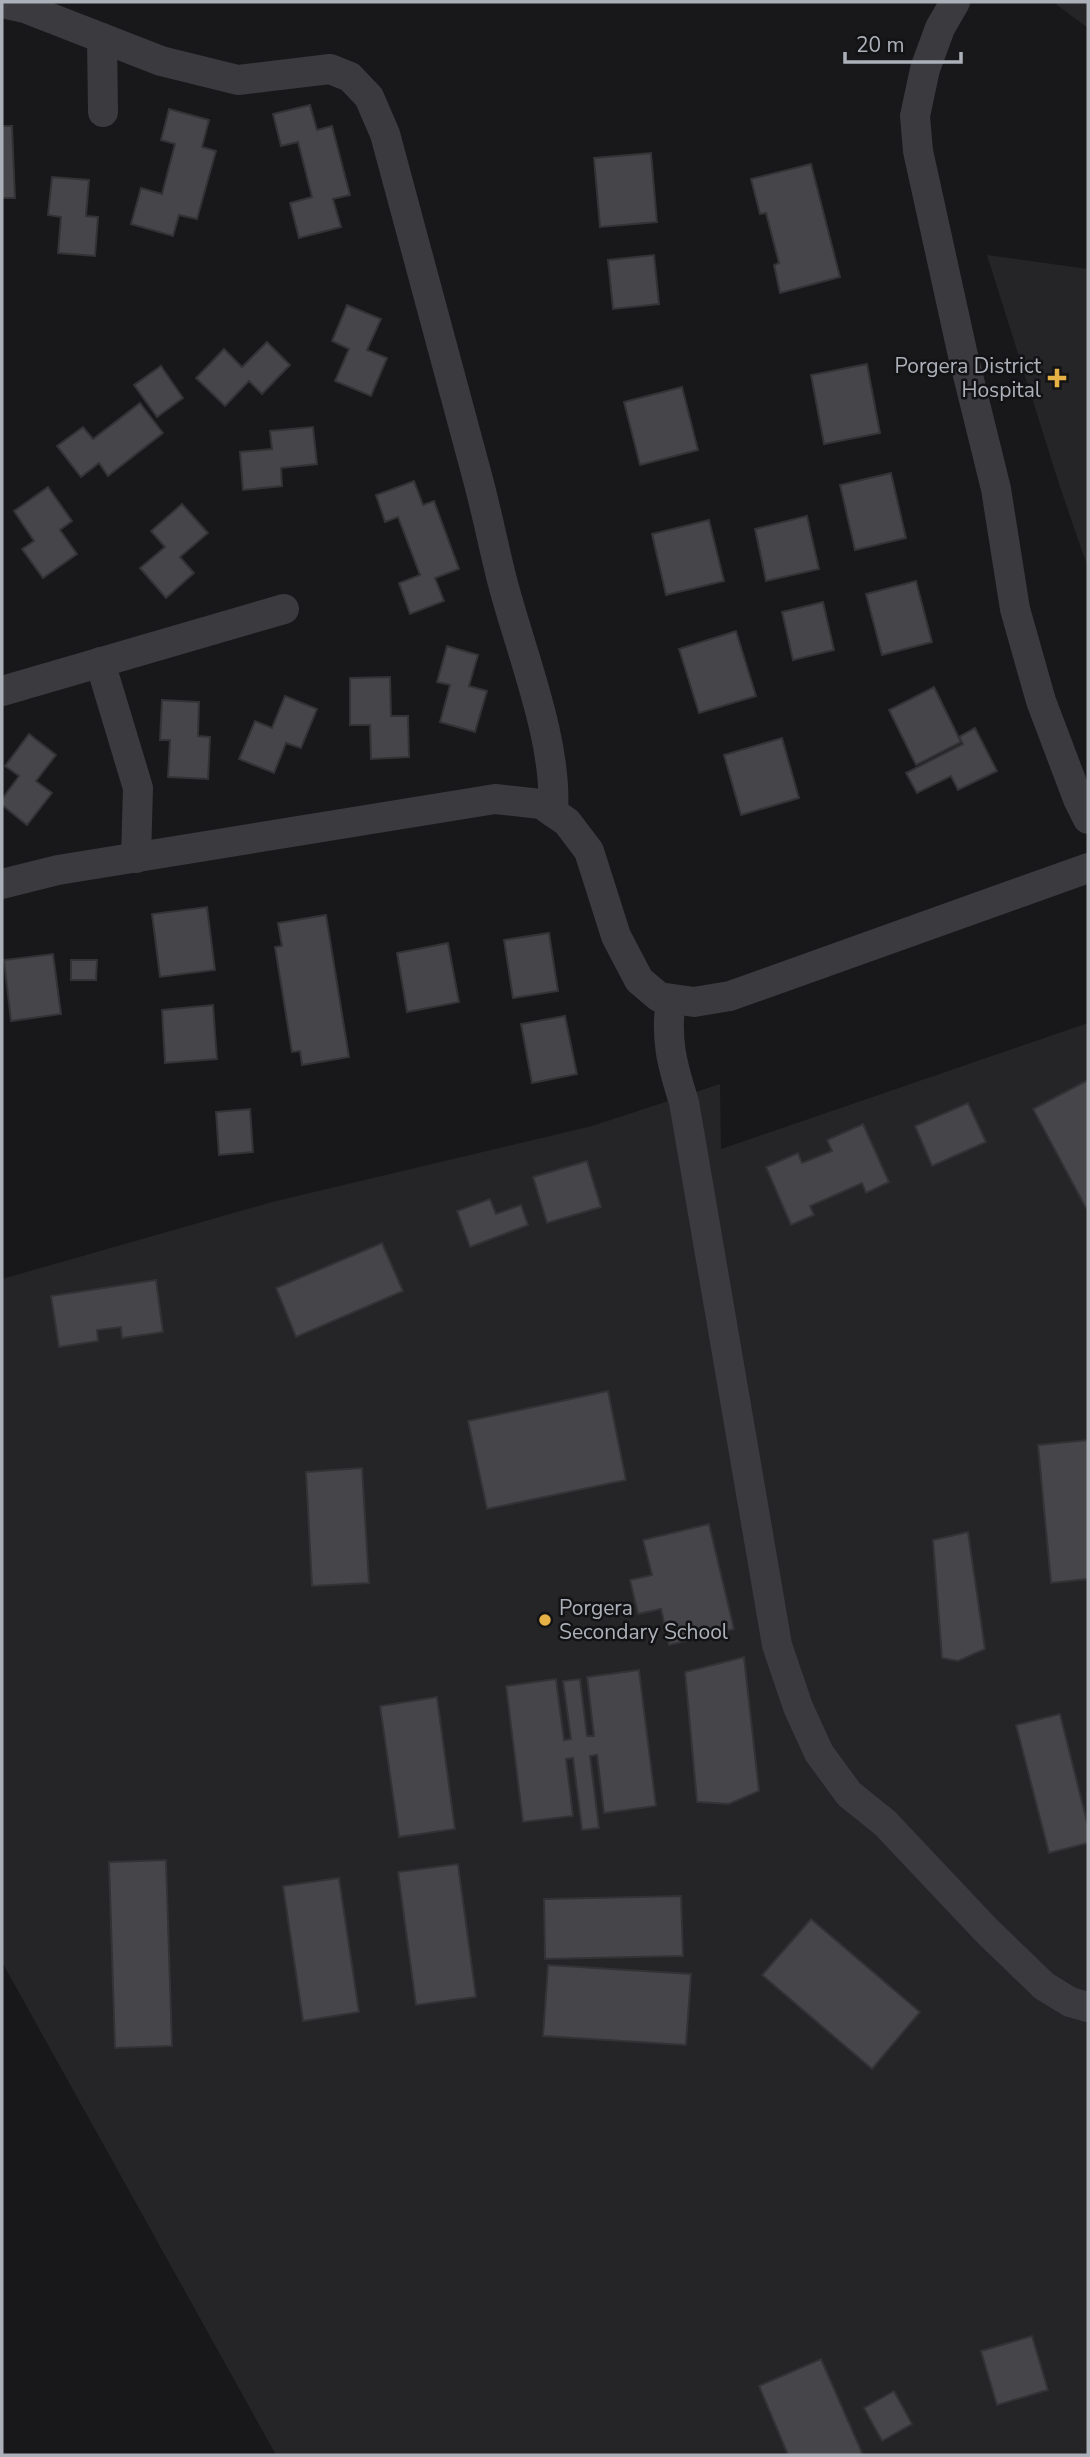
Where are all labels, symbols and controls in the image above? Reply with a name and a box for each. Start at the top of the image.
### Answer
scale bar [845,21,960,65]
text: 20 m [856,31,905,59]
place label: Porgera District Hospital [894,352,1042,404]
marker: Porgera District Hospital [1047,368,1067,388]
place label: Porgera Secondary School [559,1594,729,1646]
marker: Porgera Secondary School [537,1612,553,1628]

